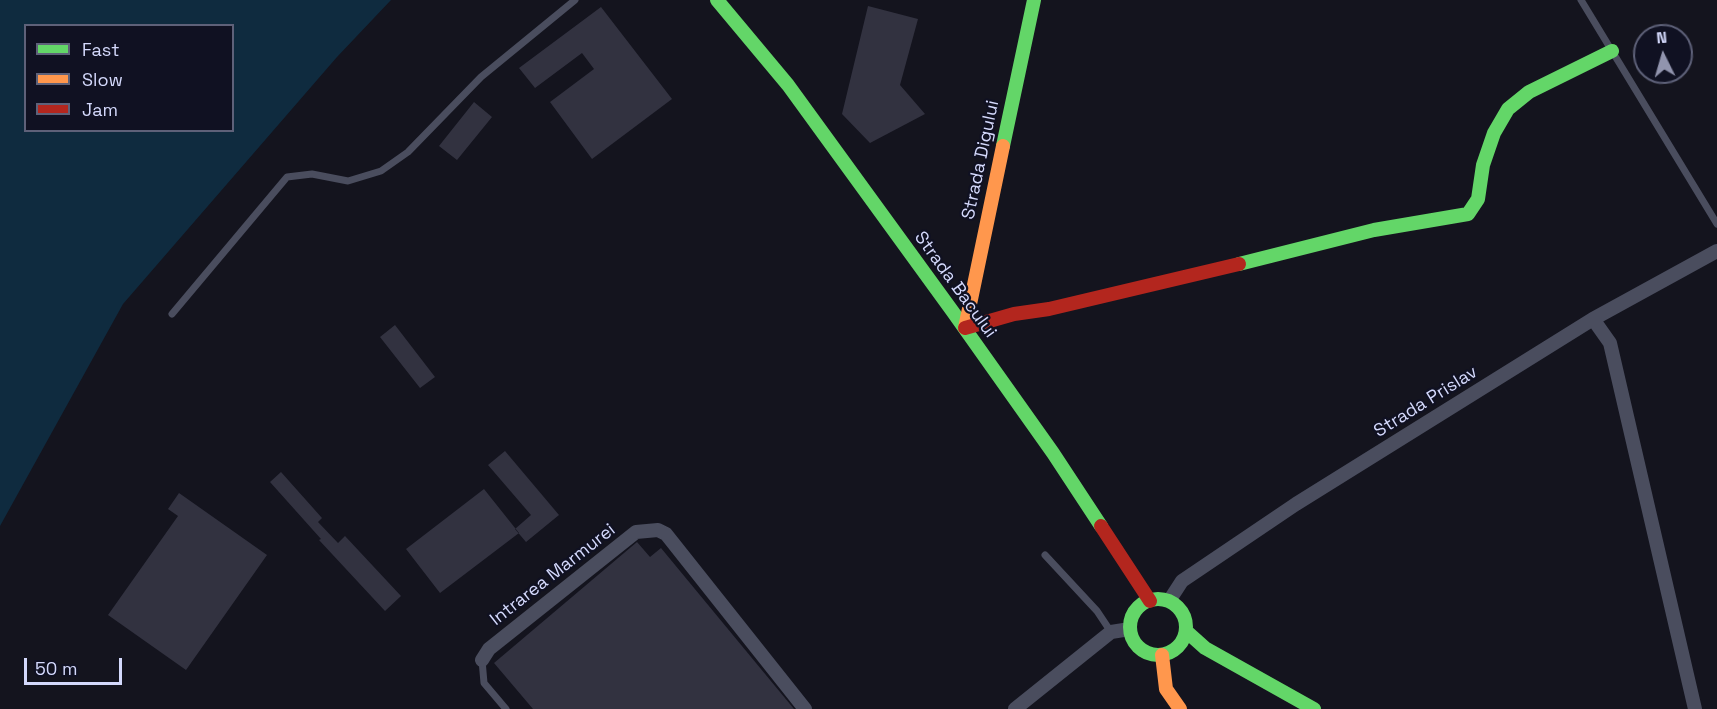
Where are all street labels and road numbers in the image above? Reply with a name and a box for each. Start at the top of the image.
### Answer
street label: Strada Digului [958,98,1004,222]
street label: Strada Bacului [909,228,1001,342]
street label: Strada Prislav [1370,362,1482,442]
street label: Intrarea Marmurei [486,519,620,631]

